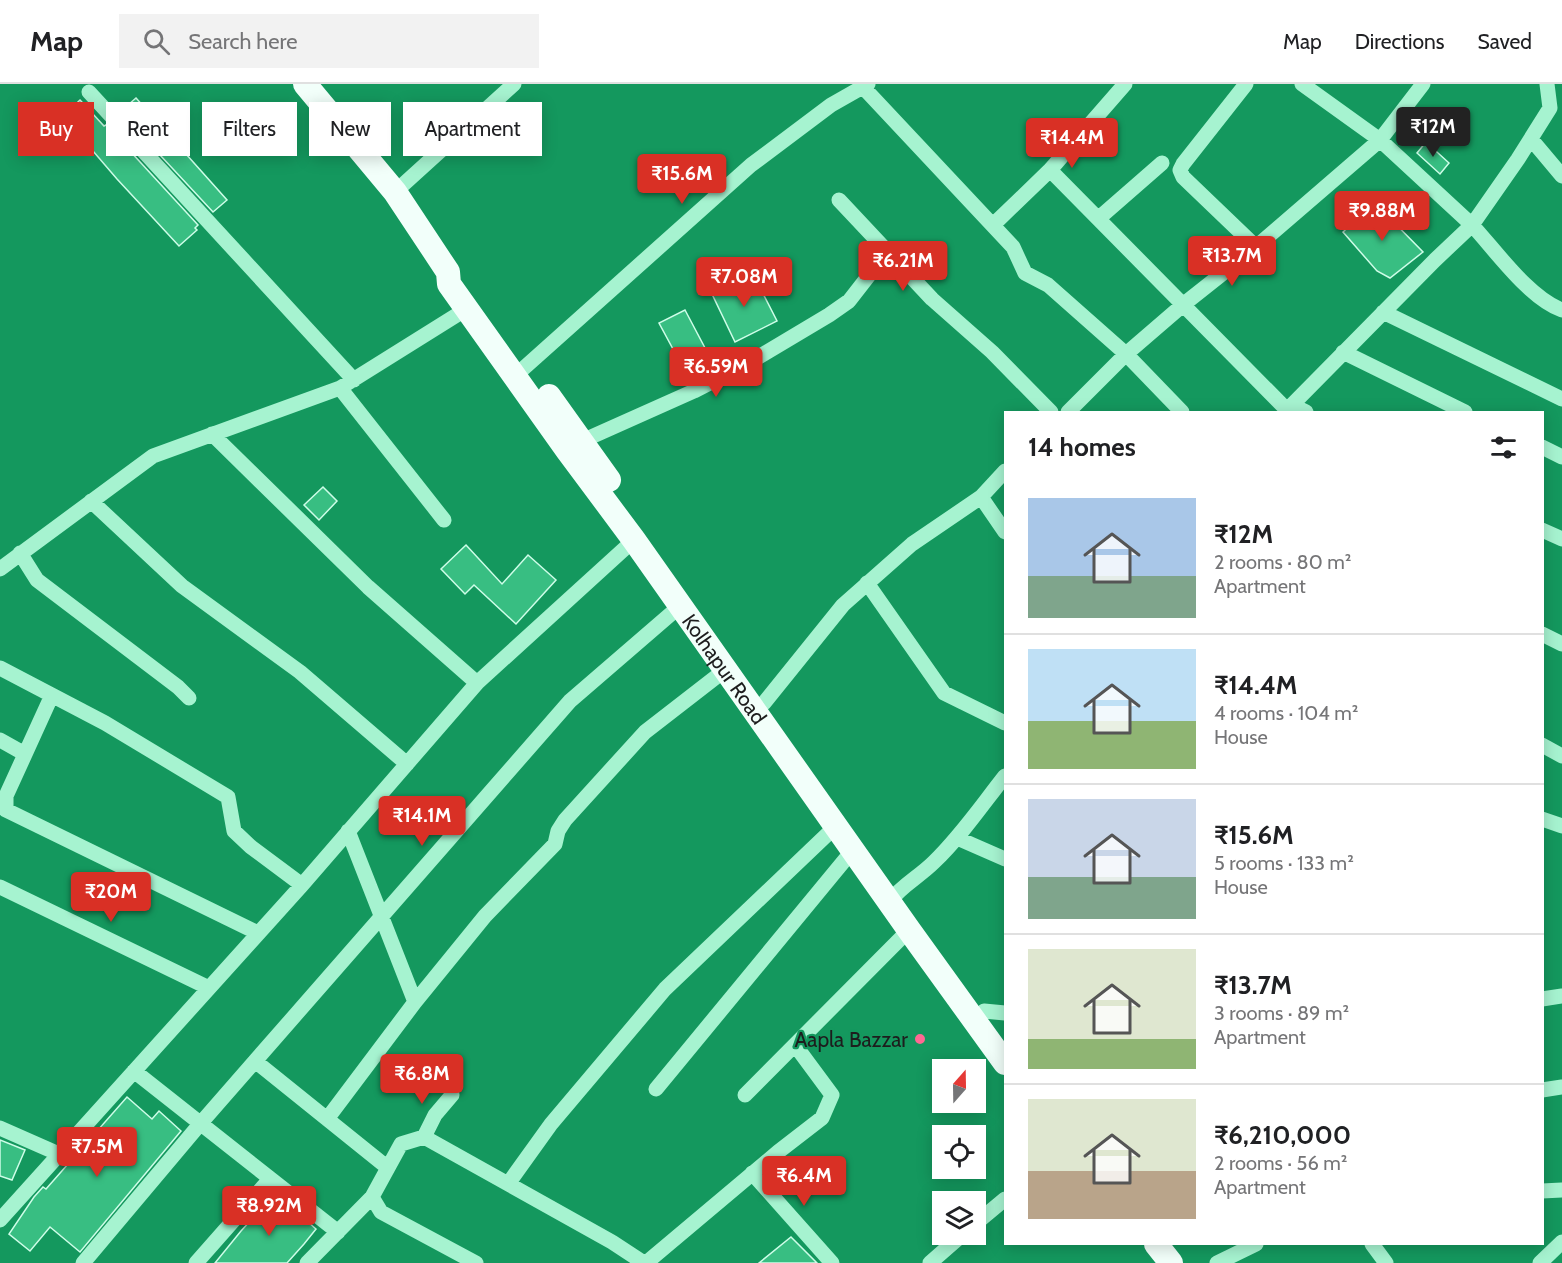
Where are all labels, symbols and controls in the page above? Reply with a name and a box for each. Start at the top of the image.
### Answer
search box [119,14,539,68]
text: Map [30,24,83,58]
icon: search [140,25,173,58]
text: Search here [188,28,297,55]
text: Map [1283,29,1322,54]
text: Directions [1355,29,1444,54]
text: Saved [1477,29,1532,54]
chip: Buy [18,102,94,156]
chip: Rent [106,102,190,156]
chip: Filters [202,102,297,156]
chip: New [309,102,391,156]
chip: Apartment [403,102,542,156]
pin: ₹12M [1397,107,1469,158]
text: ₹12M [1410,114,1456,138]
pin: ₹14.4M [1023,118,1121,169]
text: ₹14.4M [1040,125,1104,149]
pin: ₹15.6M [633,154,731,205]
text: ₹15.6M [651,161,713,185]
pin: ₹9.88M [1333,191,1431,242]
text: ₹9.88M [1348,198,1416,222]
pin: ₹13.7M [1183,236,1281,287]
pin: ₹6.21M [854,241,952,292]
text: ₹13.7M [1202,243,1262,267]
text: ₹6.21M [872,248,934,272]
pin: ₹7.08M [695,257,793,308]
text: ₹7.08M [710,264,778,288]
pin: ₹6.59M [667,347,765,398]
text: ₹6.59M [683,354,749,378]
text: 14 homes [1028,431,1136,463]
icon: filters [1487,431,1520,464]
text: ₹12M [1214,518,1273,550]
icon: home [1076,522,1148,594]
text: 2 rooms · 80 m² [1214,550,1351,574]
text: Apartment [1214,574,1306,598]
street label: Kolhapur Road [677,609,772,729]
text: ₹14.4M [1214,669,1298,701]
icon: home [1076,673,1148,745]
text: 4 rooms · 104 m² [1214,701,1358,725]
text: House [1214,725,1268,749]
pin: ₹14.1M [373,796,471,847]
text: ₹14.1M [393,803,451,827]
text: ₹15.6M [1214,819,1294,851]
icon: home [1076,823,1148,895]
text: 5 rooms · 133 m² [1214,851,1354,875]
pin: ₹20M [75,872,147,923]
text: House [1214,875,1268,899]
text: ₹20M [85,879,137,903]
text: ₹13.7M [1214,969,1292,1001]
icon: home [1076,973,1148,1045]
text: 3 rooms · 89 m² [1214,1001,1349,1025]
text: Apartment [1214,1025,1306,1049]
place label: Aapla Bazzar [794,1027,908,1052]
marker: Aapla Bazzar [913,1032,927,1046]
pin: ₹6.8M [380,1054,464,1105]
north arrow [932,1059,986,1113]
map controls [932,1059,986,1245]
text: ₹6.8M [394,1061,450,1085]
text: ₹6,210,000 [1214,1119,1351,1151]
icon: home [1076,1123,1148,1195]
button: locate [932,1125,986,1179]
pin: ₹7.5M [55,1127,139,1178]
text: ₹7.5M [71,1134,123,1158]
text: 2 rooms · 56 m² [1214,1151,1347,1175]
pin: ₹6.4M [762,1156,846,1207]
text: ₹6.4M [776,1163,832,1187]
text: Apartment [1214,1175,1306,1199]
pin: ₹8.92M [220,1186,318,1237]
button: layers [932,1191,986,1245]
text: ₹8.92M [236,1193,302,1217]

